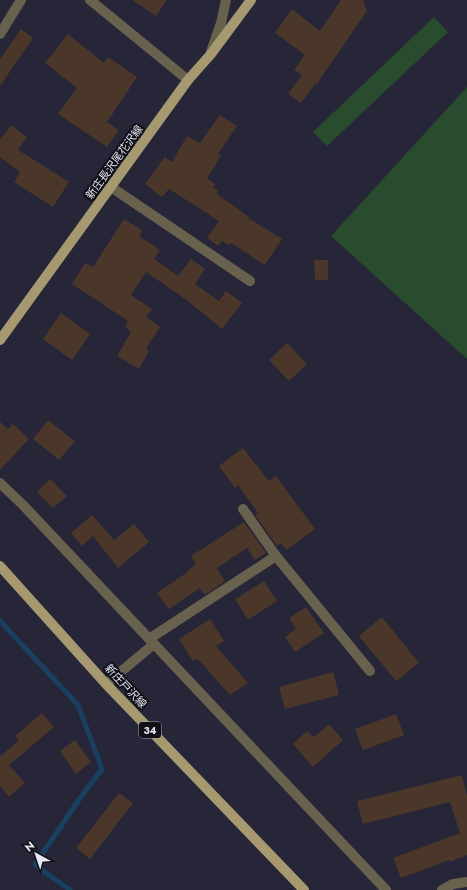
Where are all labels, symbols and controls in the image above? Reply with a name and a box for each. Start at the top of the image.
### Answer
street label: 新庄長沢尾花沢線 [82,122,146,202]
street label: 新庄戸沢線 [101,660,151,712]
road number: 34 [139,722,161,738]
north arrow [16,834,56,874]
text: N [21,837,38,855]

